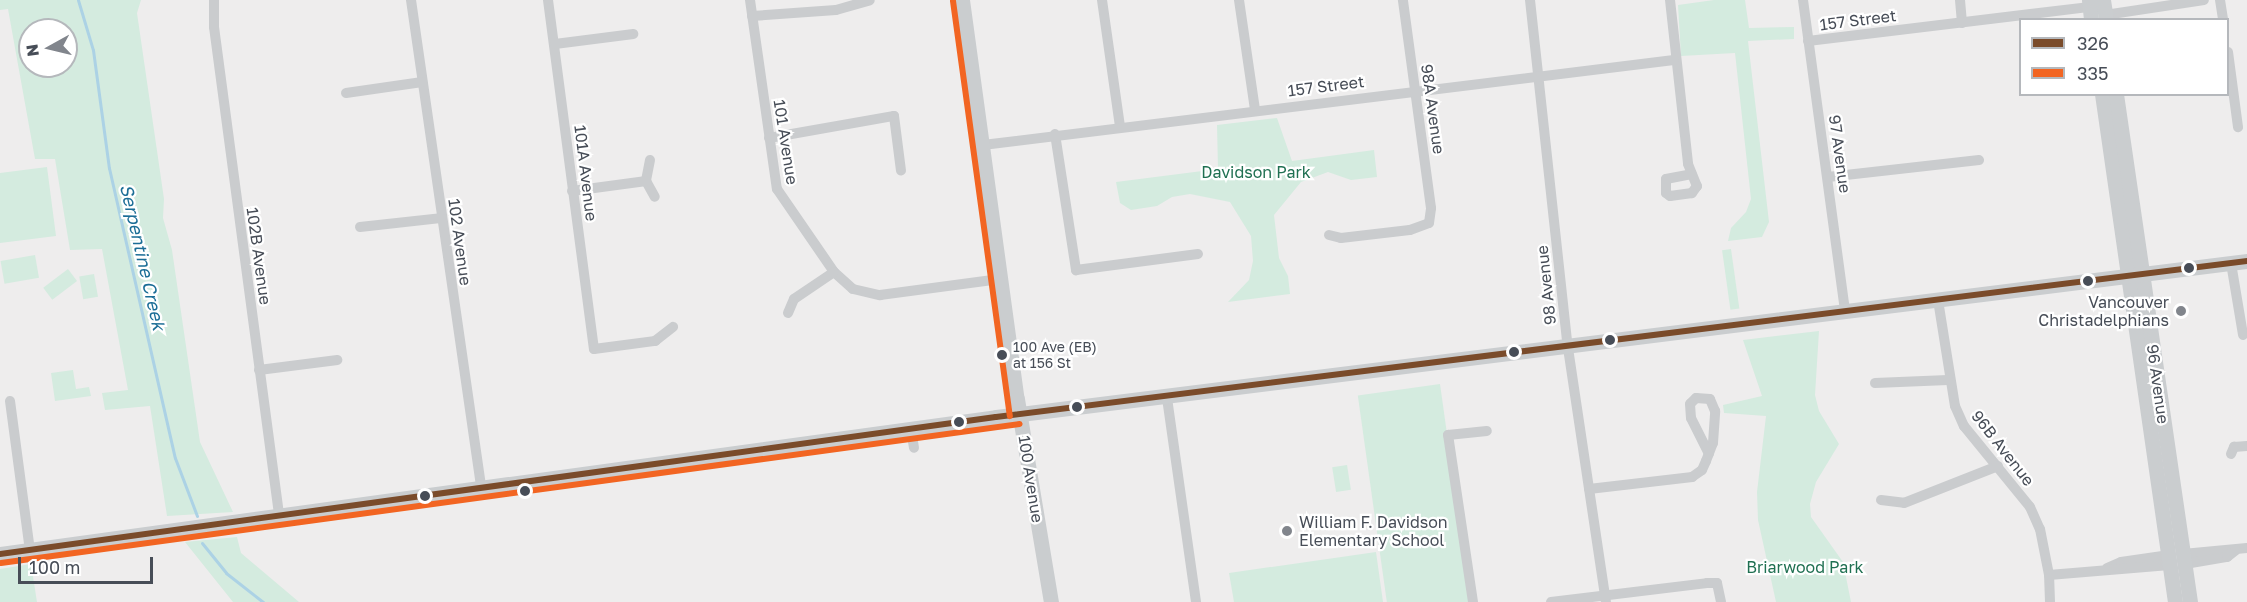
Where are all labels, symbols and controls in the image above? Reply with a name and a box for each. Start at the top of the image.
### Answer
street label: 157 Street [1819,6,1897,34]
north arrow [18,18,78,78]
legend [2019,18,2229,96]
text: 326 [2077,32,2109,54]
text: N [21,43,43,58]
text: 335 [2077,62,2109,84]
street label: 98A Avenue [1417,63,1449,155]
street label: 157 Street [1287,72,1365,100]
street label: 101 Avenue [770,98,802,186]
street label: 97 Avenue [1825,114,1855,194]
street label: 101A Avenue [571,124,601,222]
park label: Davidson Park [1201,162,1311,182]
water label: Serpentine Creek [116,182,170,332]
street label: 102 Avenue [444,197,476,287]
street label: 102B Avenue [243,206,275,306]
street label: 98 Avenue [1532,244,1560,326]
unlabelled marker [2183,262,2195,274]
unlabelled marker [2082,275,2094,287]
place label: Vancouver Christadelphians [2038,292,2169,330]
marker: Vancouver Christadelphians [2174,304,2188,318]
unlabelled marker [1604,334,1616,346]
place label: 100 Ave (EB) at 156 St [1013,339,1097,372]
street label: 96 Avenue [2143,343,2173,425]
unlabelled marker [1508,346,1520,358]
marker: 100 Ave (EB) at 156 St [996,349,1008,361]
unlabelled marker [1071,401,1083,413]
street label: 96B Avenue [1968,406,2038,490]
unlabelled marker [953,416,965,428]
street label: 100 Avenue [1015,434,1047,524]
unlabelled marker [519,485,531,497]
unlabelled marker [419,490,431,502]
place label: William F. Davidson Elementary School [1299,512,1448,550]
marker: William F. Davidson Elementary School [1280,524,1294,538]
scale bar [21,545,156,583]
text: 100 m [29,556,80,578]
park label: Briarwood Park [1746,557,1864,577]

